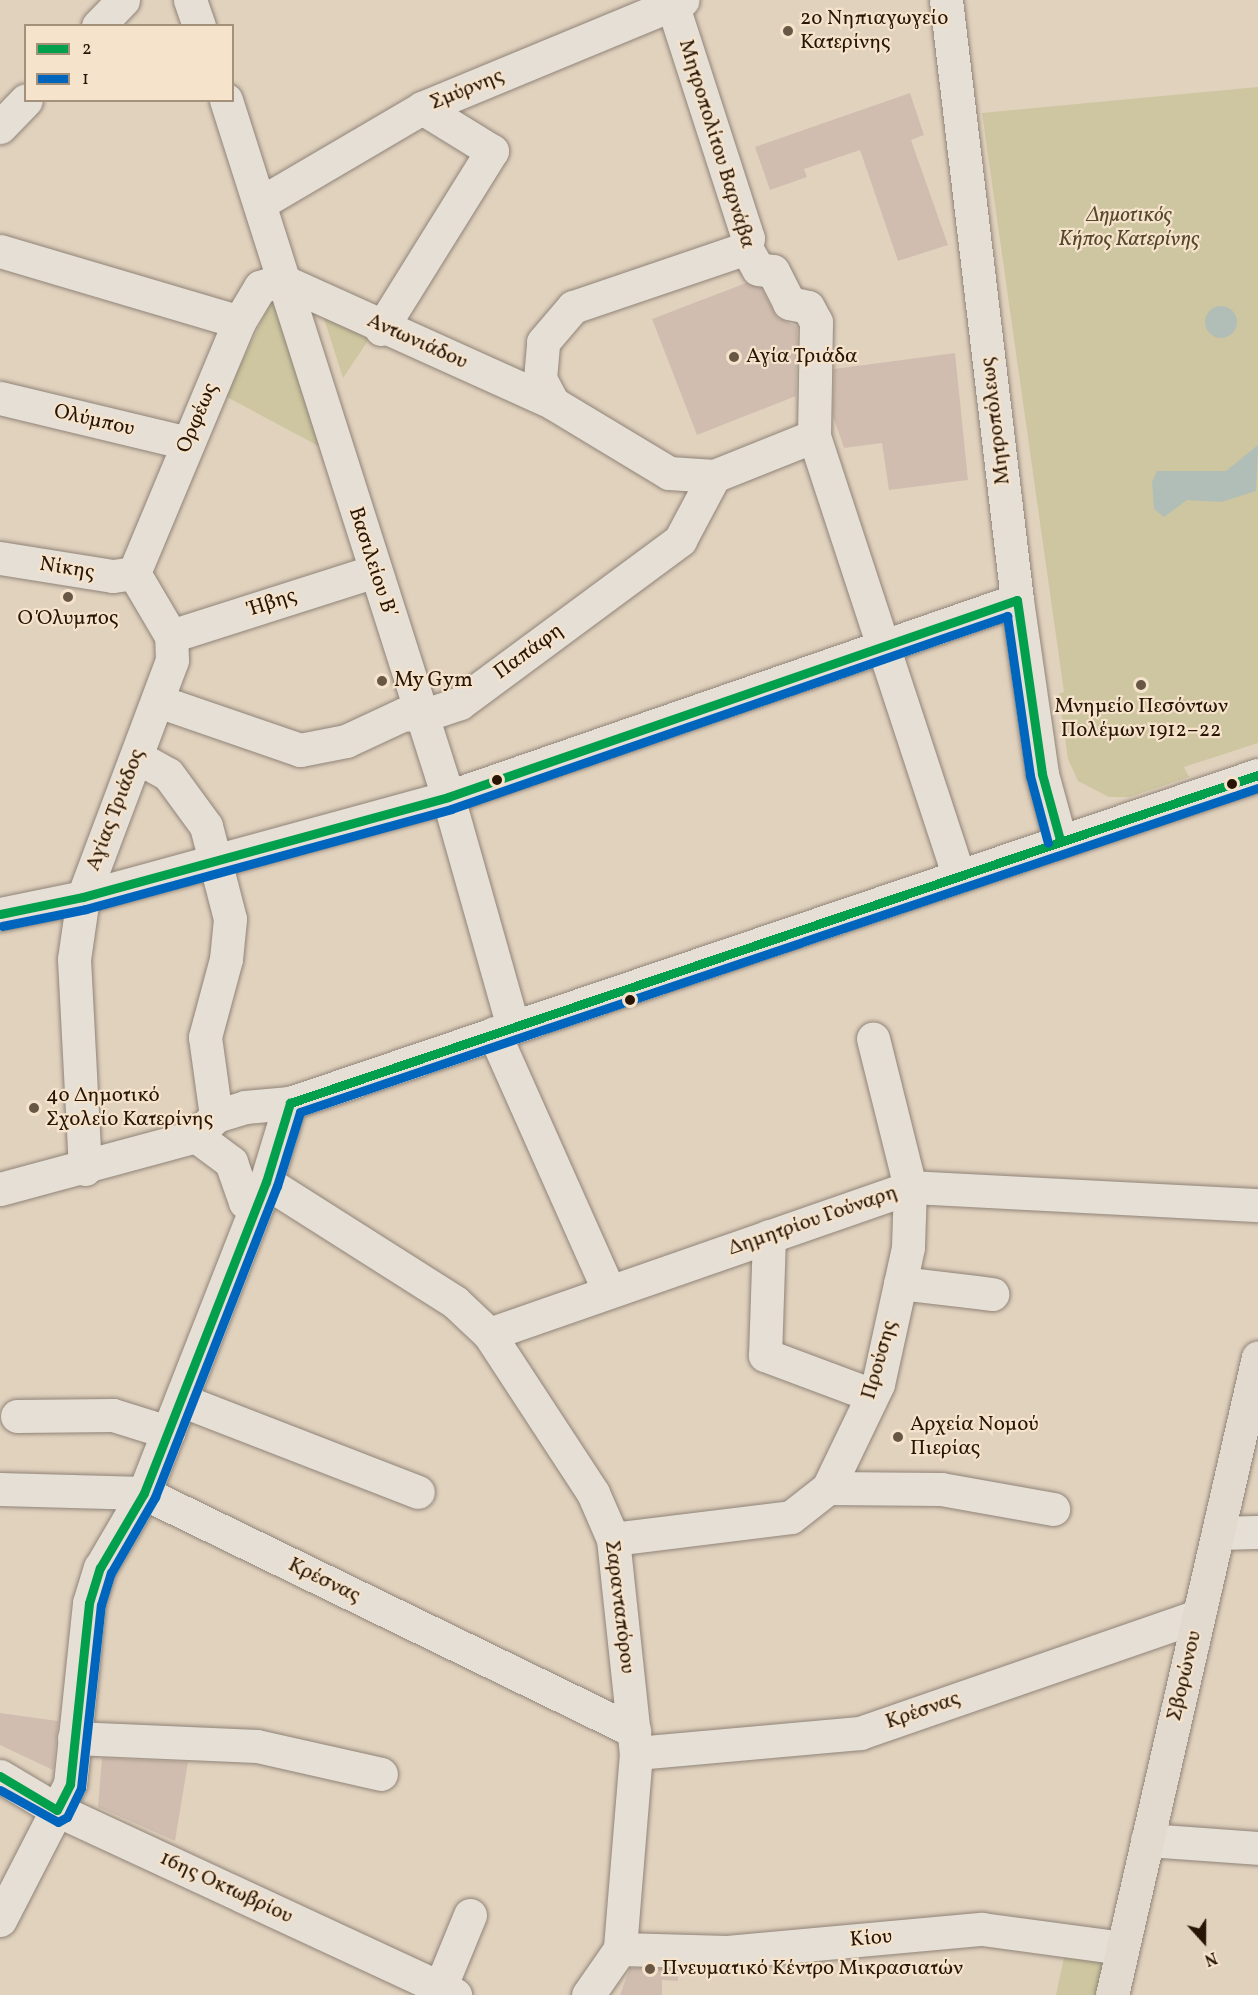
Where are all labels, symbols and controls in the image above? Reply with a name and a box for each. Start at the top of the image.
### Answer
place label: 2ο Νηπιαγωγείο Κατερίνης [800,6,948,56]
legend [24,24,234,102]
marker: 2ο Νηπιαγωγείο Κατερίνης [781,24,795,38]
text: 2 [82,37,92,62]
street label: Μητροπολίτου Βαρνάβα [672,37,760,251]
street label: Σμύρνης [426,64,508,116]
text: 1 [82,67,89,92]
park label: Δημοτικός Κήπος Κατερίνης [1059,203,1199,253]
street label: Αντωνιάδου [363,309,471,375]
place label: Αγία Τριάδα [746,344,858,370]
marker: Αγία Τριάδα [727,350,741,364]
street label: Μητροπόλεως [976,356,1016,486]
street label: Ορφέως [172,379,224,457]
street label: Ολύμπου [51,399,137,443]
street label: Βασιλείου Β΄ [342,504,402,622]
street label: Νίκης [38,552,96,586]
street label: Ήβης [246,584,300,622]
marker: Ο Όλυμπος [61,590,75,604]
place label: Ο Όλυμπος [17,606,119,632]
street label: Παπάφη [489,618,569,686]
place label: My Gym [394,668,473,694]
marker: My Gym [375,674,389,688]
marker: Μνημείο Πεσόντων Πολέμων 1912–22 [1134,678,1148,692]
place label: Μνημείο Πεσόντων Πολέμων 1912–22 [1054,694,1228,744]
street label: Αγίας Τριάδος [81,745,151,875]
unlabelled marker [491,774,503,786]
unlabelled marker [1226,778,1238,790]
unlabelled marker [624,994,636,1006]
place label: 4ο Δημοτικό Σχολείο Κατερίνης [46,1083,213,1133]
marker: 4ο Δημοτικό Σχολείο Κατερίνης [27,1101,41,1115]
street label: Δημητρίου Γούναρη [725,1180,901,1262]
street label: Προύσης [857,1317,903,1403]
place label: Αρχεία Νομού Πιερίας [910,1412,1038,1462]
marker: Αρχεία Νομού Πιερίας [891,1430,905,1444]
street label: Σαρανταπόρου [598,1539,640,1675]
street label: Κρέσνας [284,1553,364,1609]
street label: Σβορώνου [1162,1628,1208,1724]
street label: Κρέσνας [882,1687,964,1735]
street label: 16ης Οκτωβρίου [155,1846,297,1930]
north arrow [1174,1911,1234,1971]
street label: Κίου [849,1925,893,1953]
text: N [1201,1945,1220,1970]
place label: Πνευματικό Κέντρο Μικρασιατών [662,1956,963,1982]
marker: Πνευματικό Κέντρο Μικρασιατών [643,1962,657,1976]

